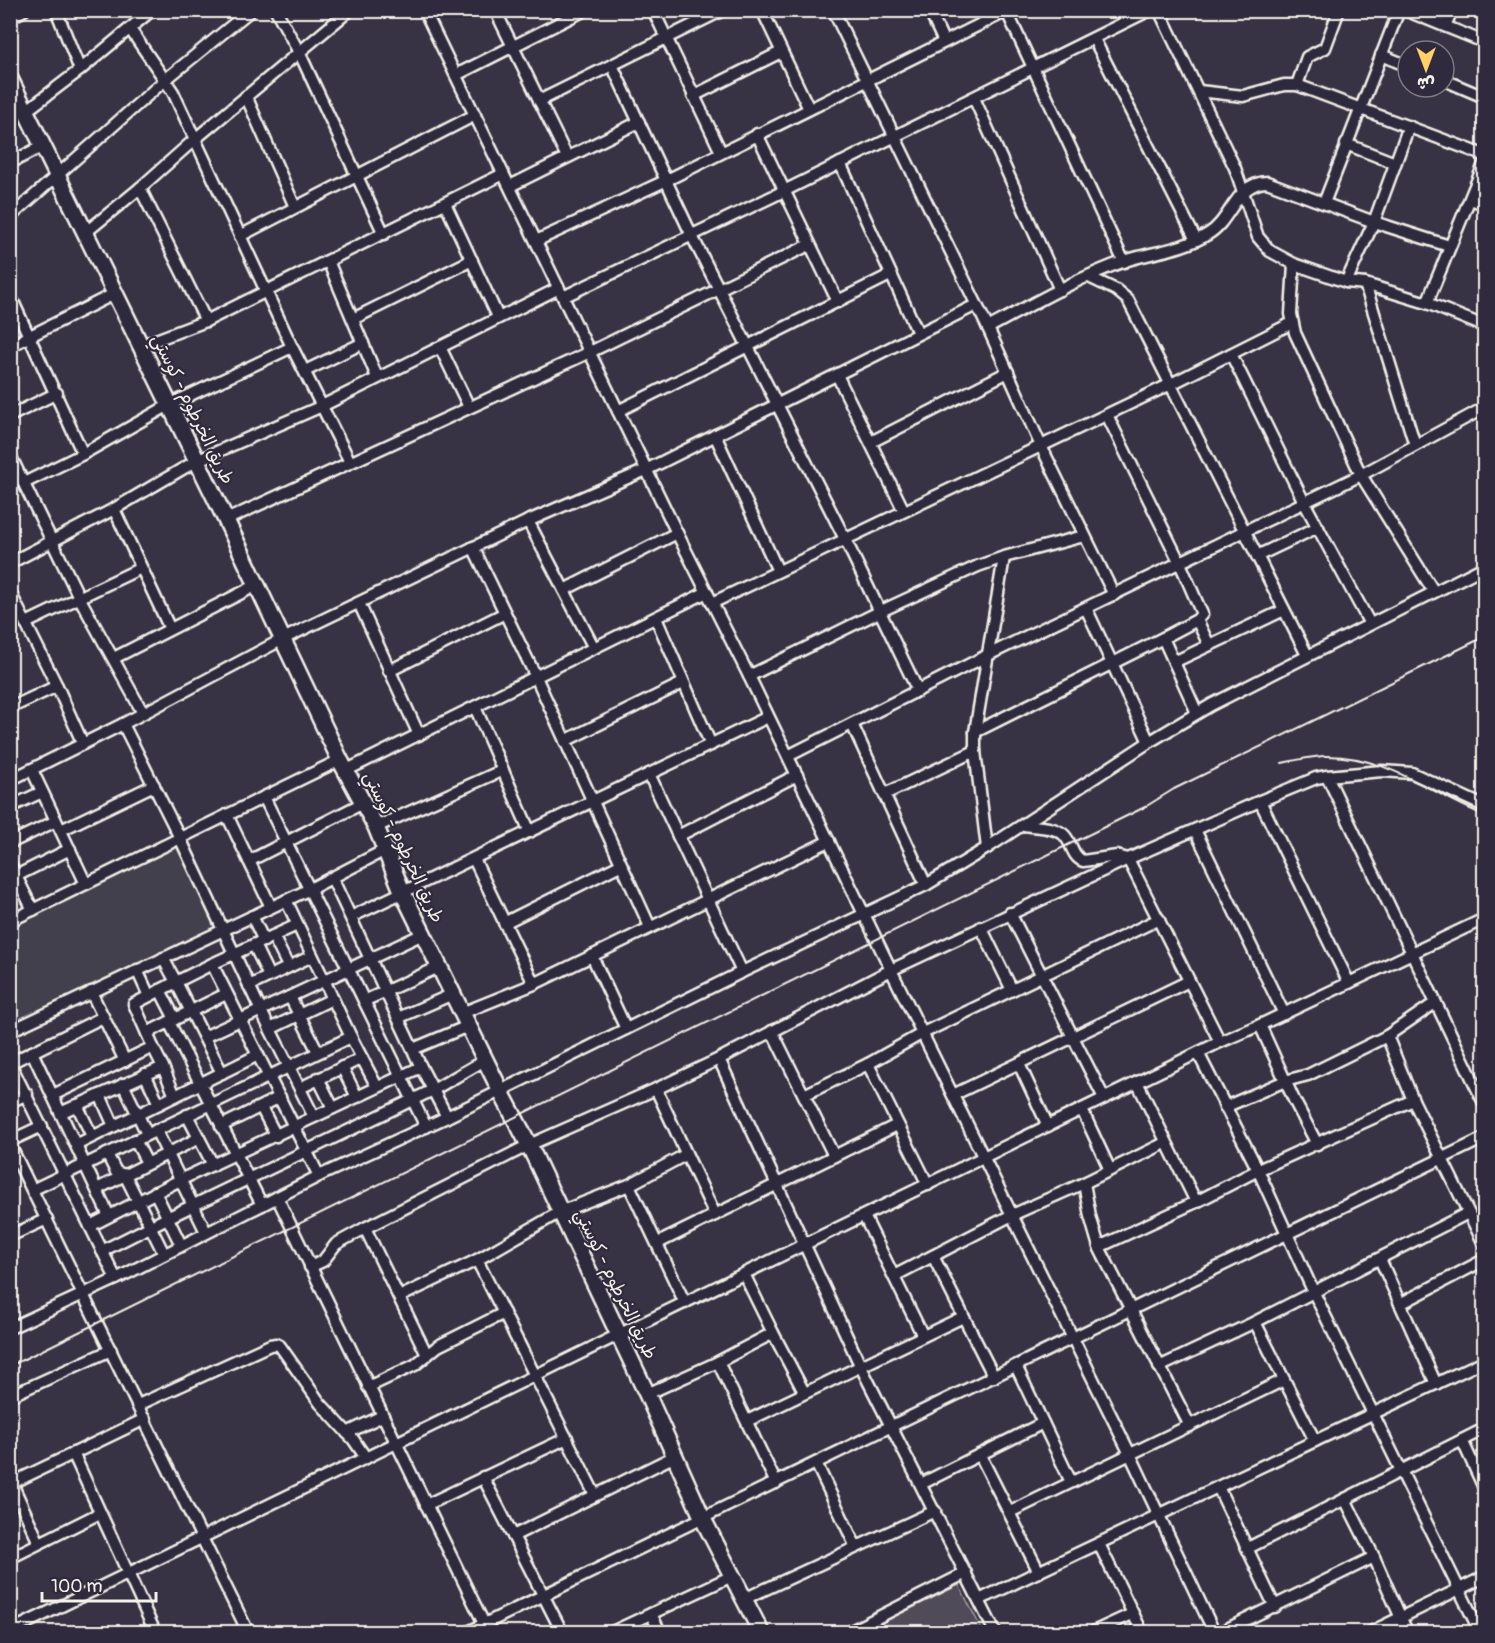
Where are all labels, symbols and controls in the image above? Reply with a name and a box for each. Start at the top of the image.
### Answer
north arrow [1396,39,1456,99]
text: ش [1417,73,1435,93]
street label: طريق الخرطوم - كوستي [143,330,239,490]
street label: طريق الخرطوم - كوستي [355,768,449,928]
street label: طريق الخرطوم - كوستي [566,1205,662,1365]
scale bar [42,1565,156,1603]
text: 100 m [51,1575,103,1598]

